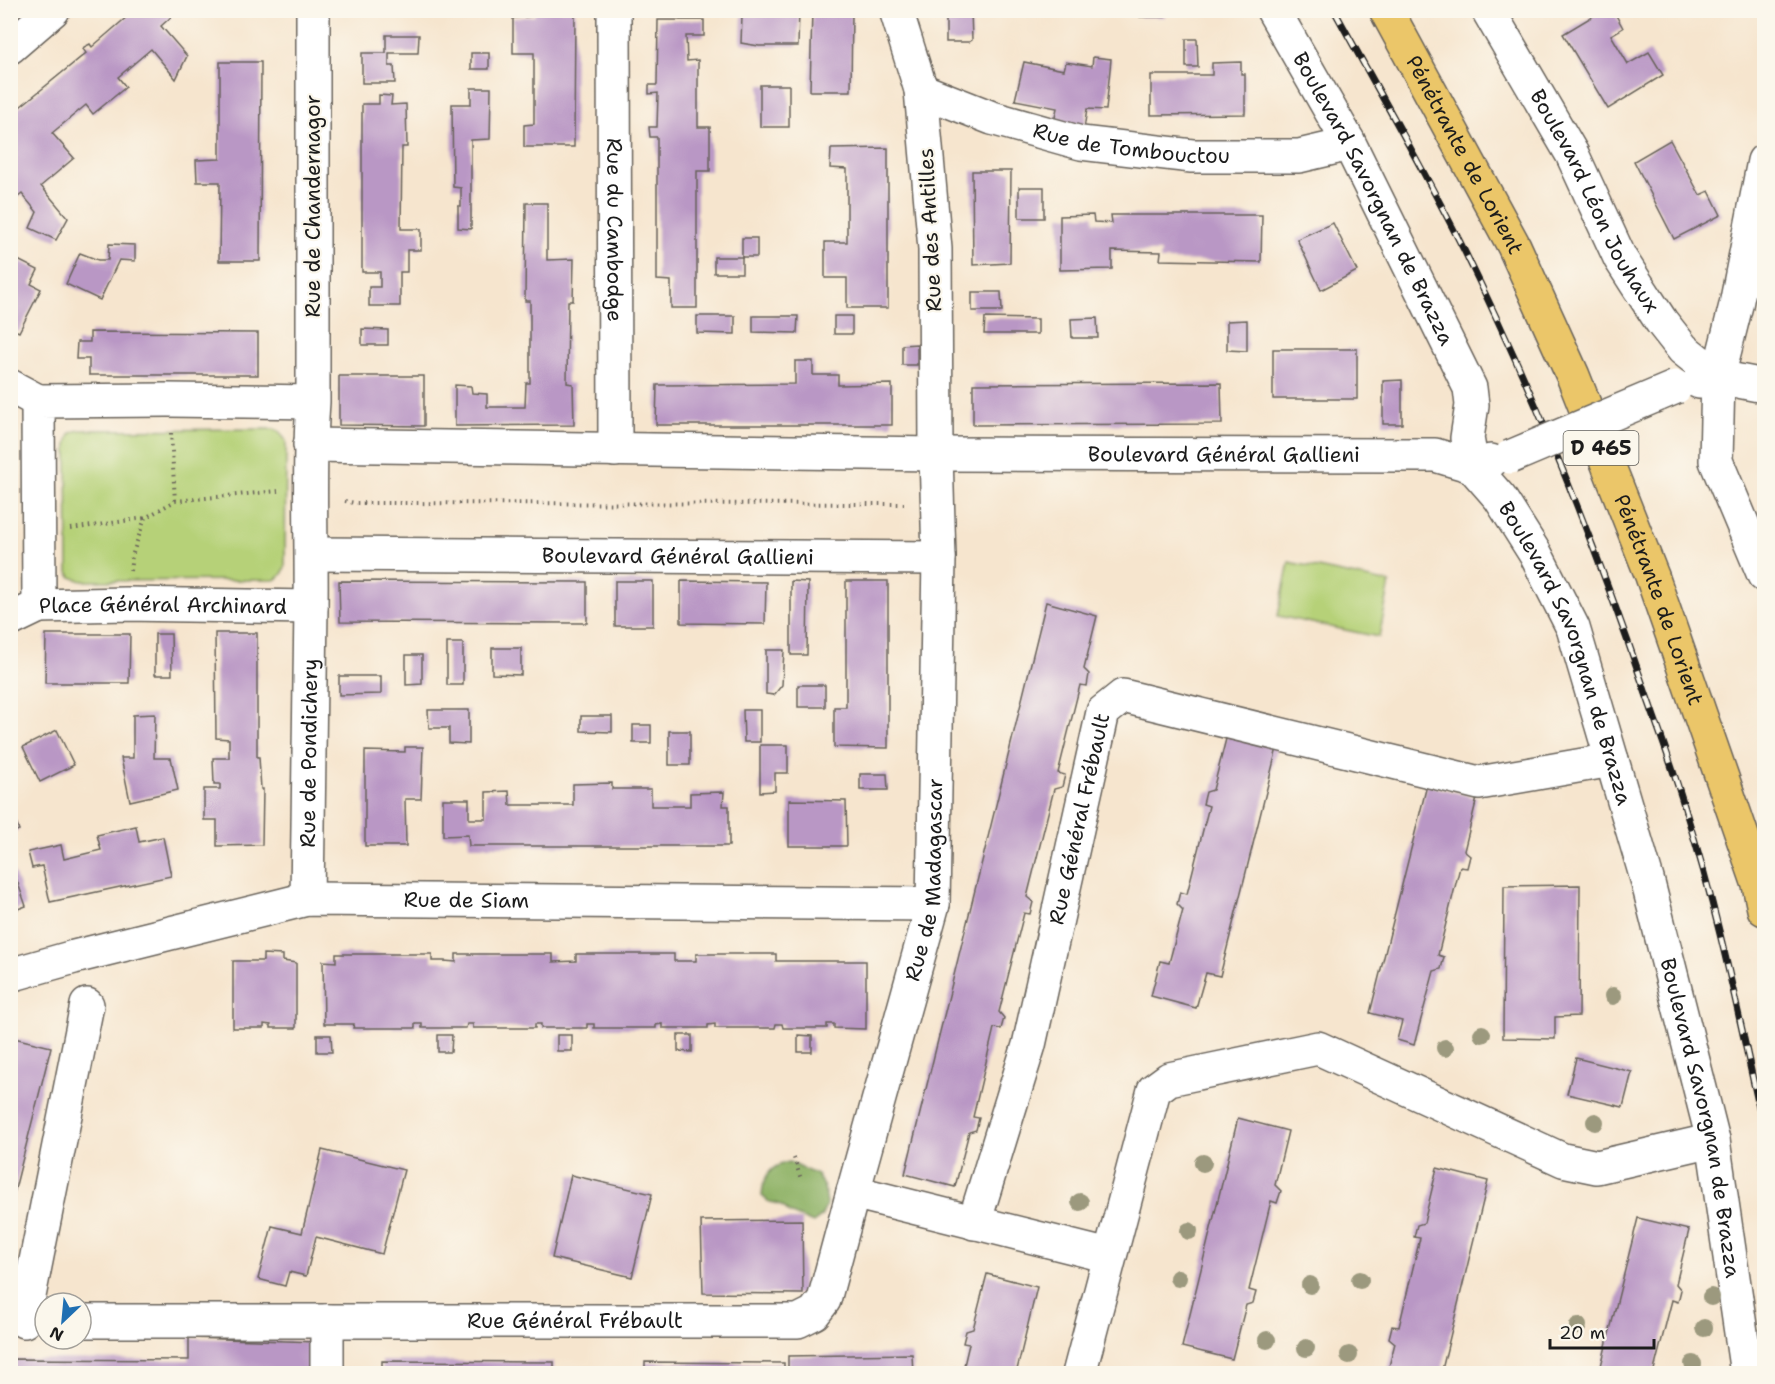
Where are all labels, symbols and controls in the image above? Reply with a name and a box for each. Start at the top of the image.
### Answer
street label: Boulevard Savorgnan de Brazza [1286,47,1461,350]
street label: Pénétrante de Lorient [1399,51,1530,259]
street label: Boulevard Léon Jouhaux [1523,84,1666,318]
street label: Rue de Chandernagor [299,94,327,318]
street label: Rue de Tombouctou [1030,116,1230,170]
street label: Rue du Cambodge [600,138,629,322]
street label: Rue des Antilles [912,147,948,313]
road number: D 465 [1564,431,1638,465]
street label: Boulevard Général Gallieni [1088,440,1360,469]
street label: Pénétrante de Lorient [1607,490,1710,709]
street label: Boulevard Savorgnan de Brazza [1492,496,1638,808]
street label: Boulevard Général Gallieni [542,541,814,571]
street label: Place Général Archinard [39,590,287,621]
street label: Rue de Pondichery [294,658,324,848]
street label: Rue Général Frébault [1042,710,1116,927]
street label: Rue de Madagascar [898,778,949,984]
street label: Rue de Siam [403,886,529,915]
street label: Boulevard Savorgnan de Brazza [1654,955,1747,1280]
north arrow [33,1291,93,1351]
street label: Rue Général Frébault [467,1307,683,1335]
scale bar [1550,1312,1654,1350]
text: 20 m [1559,1321,1605,1345]
text: N [46,1322,67,1346]

